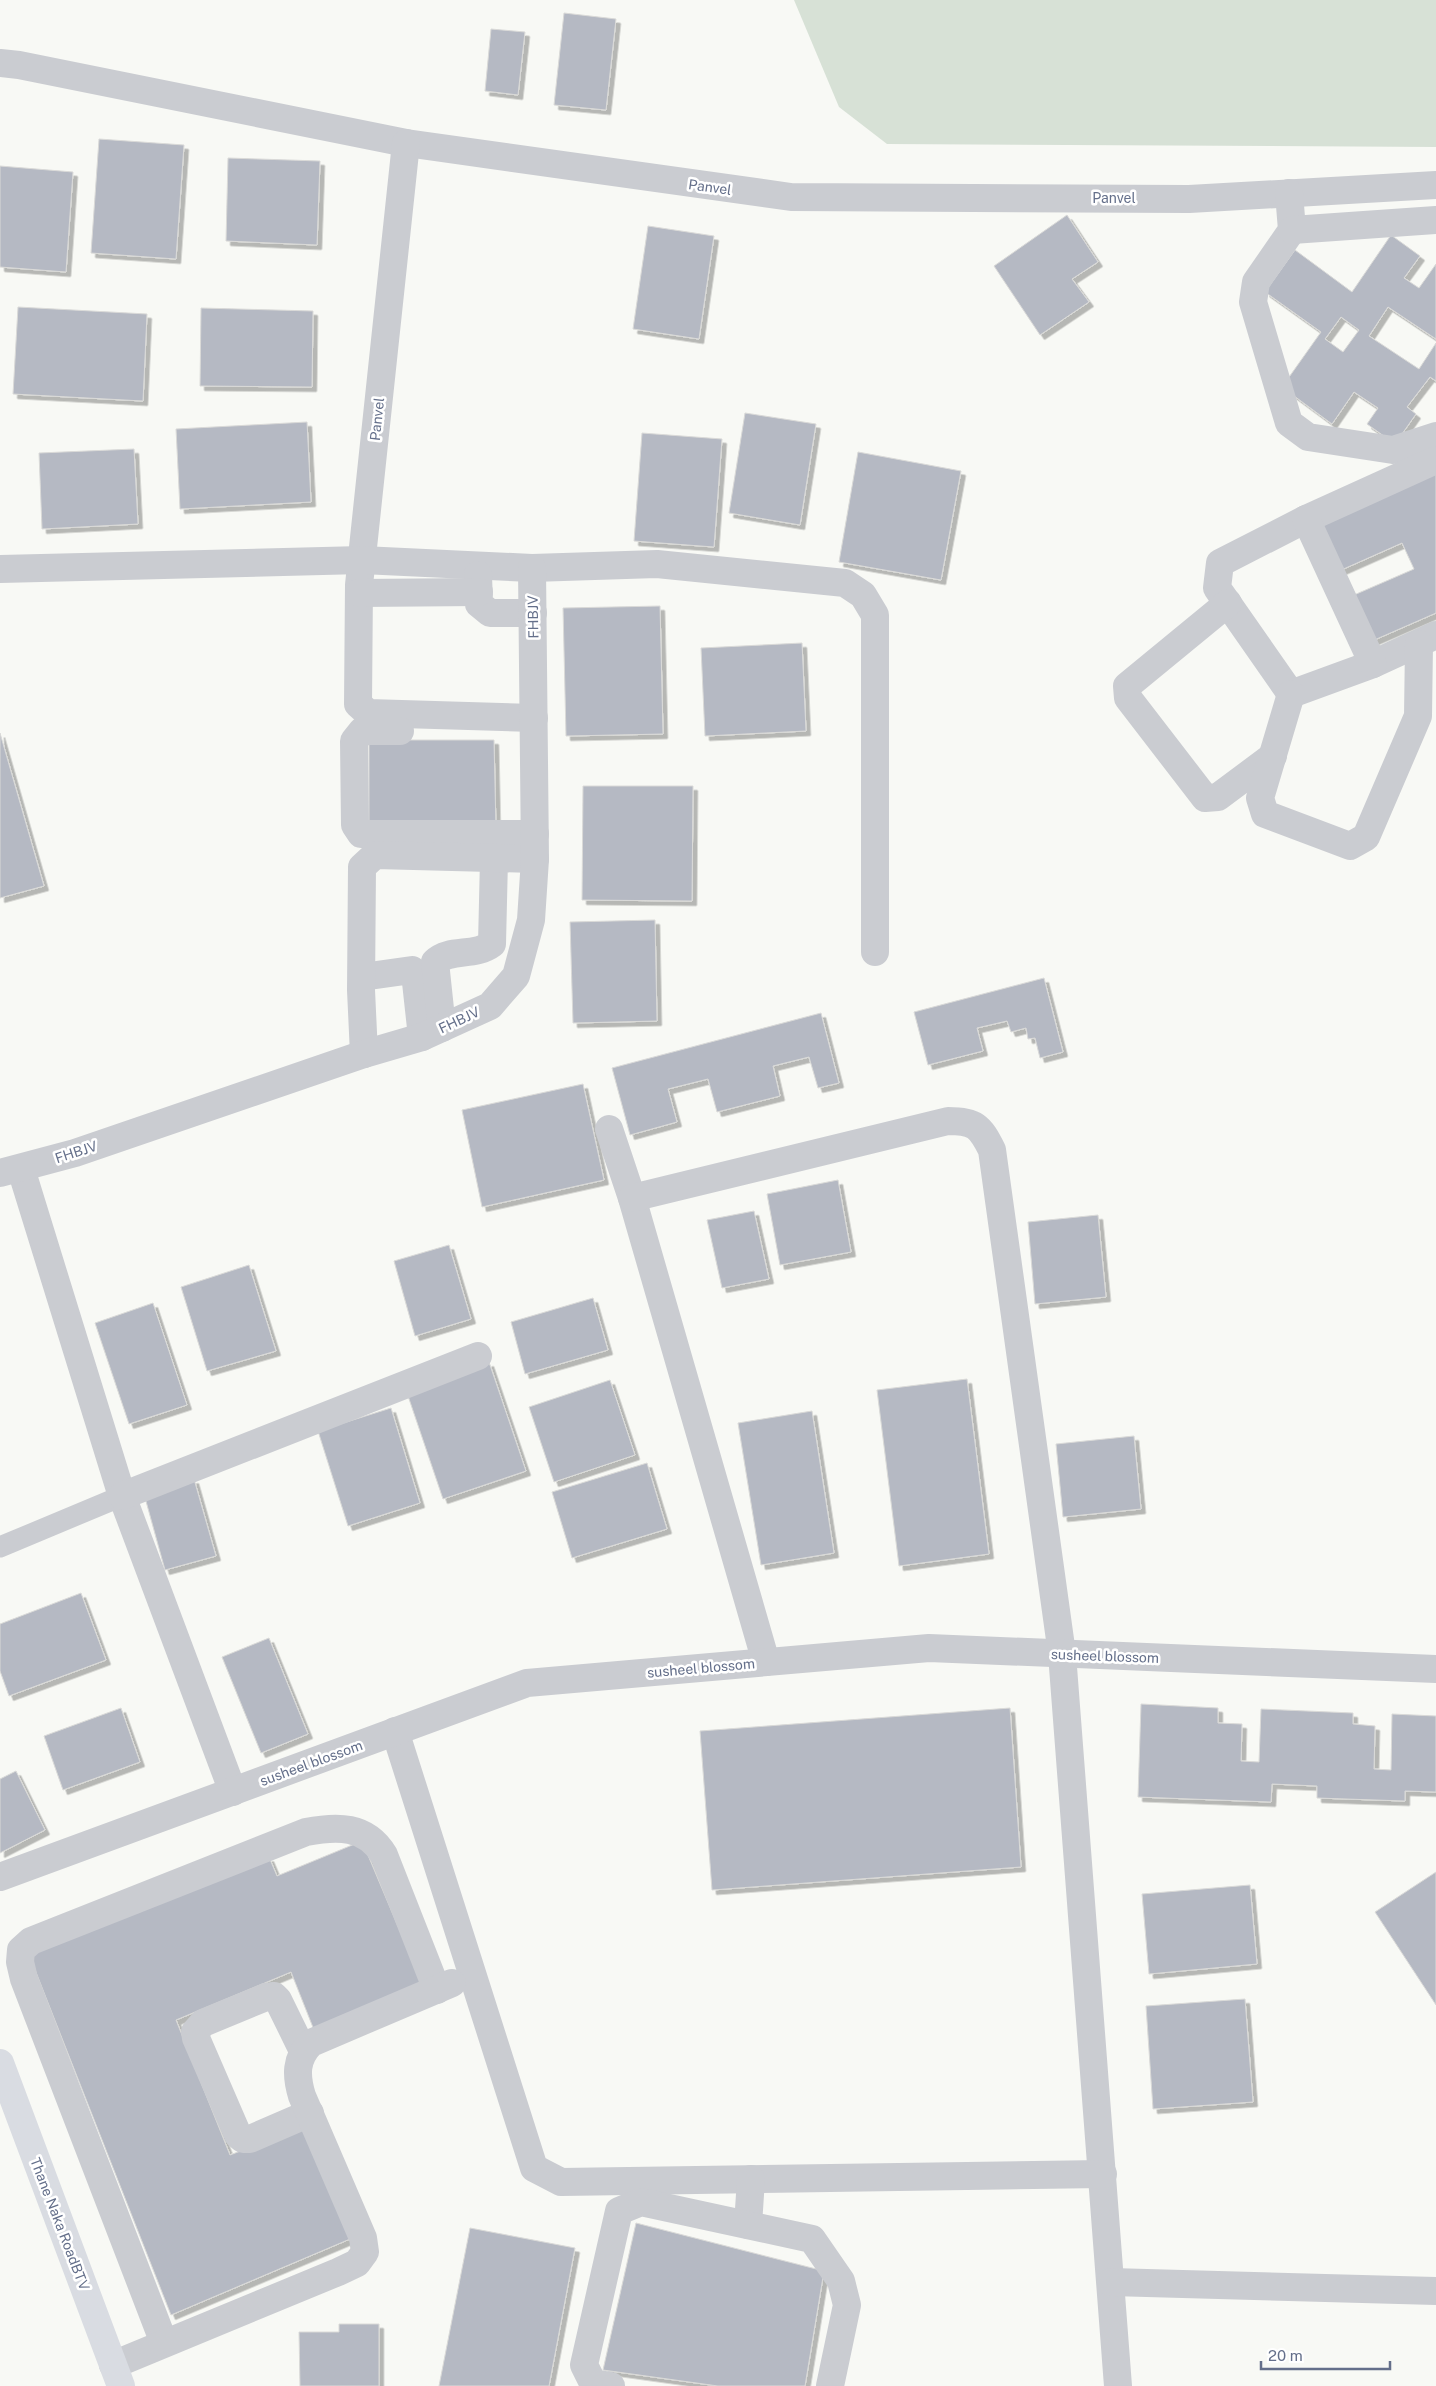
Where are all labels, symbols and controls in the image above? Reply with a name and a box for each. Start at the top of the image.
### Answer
street label: Panvel [687,176,733,198]
street label: Panvel [1092,190,1136,206]
street label: Panvel [367,397,387,441]
street label: FHBJV [525,595,541,639]
street label: FHBJV [436,1003,483,1036]
street label: FHBJV [53,1138,100,1166]
street label: susheel blossom [1051,1646,1159,1666]
street label: susheel blossom [646,1655,756,1681]
street label: susheel blossom [257,1737,365,1789]
street label: Thane Naka RoadBTV [27,2155,93,2293]
scale bar [1261,2338,1390,2370]
text: 20 m [1268,2347,1303,2364]

